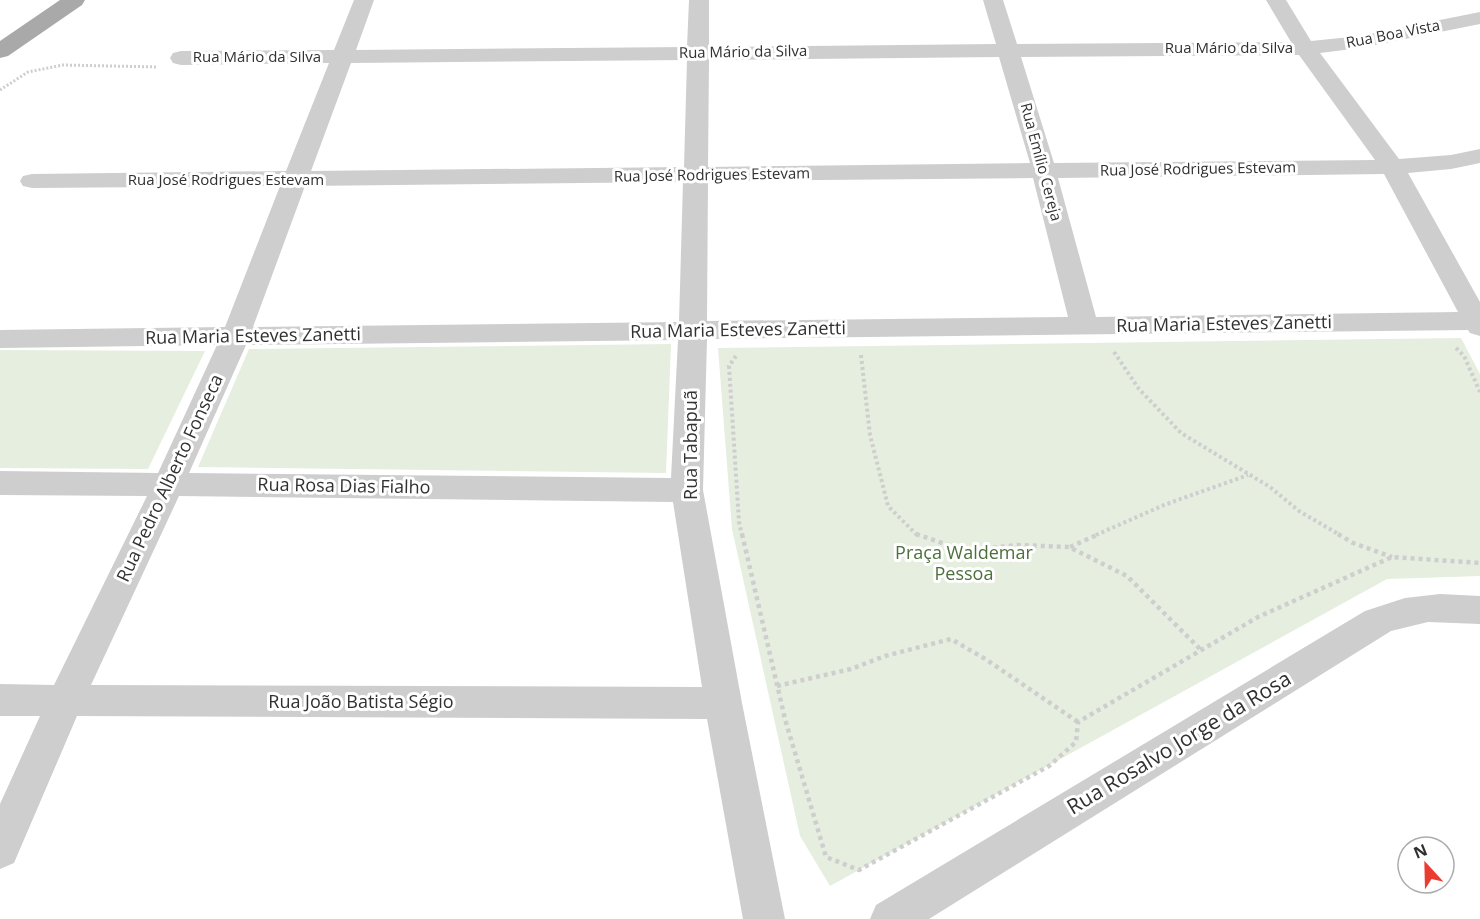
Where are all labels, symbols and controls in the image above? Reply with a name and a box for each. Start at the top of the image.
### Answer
street label: Rua Boa Vista [1344,14,1441,52]
street label: Rua Mário da Silva [1165,37,1293,57]
street label: Rua Mário da Silva [679,40,807,62]
street label: Rua Mário da Silva [193,46,321,66]
street label: Rua Emílio Cereja [1017,100,1067,223]
street label: Rua José Rodrigues Estevam [1100,156,1296,180]
street label: Rua José Rodrigues Estevam [614,162,810,186]
street label: Rua José Rodrigues Estevam [128,169,324,189]
street label: Rua Maria Esteves Zanetti [1116,309,1332,337]
street label: Rua Maria Esteves Zanetti [630,315,846,343]
street label: Rua Maria Esteves Zanetti [145,321,361,349]
street label: Rua Pedro Alberto Fonseca [110,370,228,585]
street label: Rua Tabapuã [678,390,702,500]
street label: Rua Rosa Dias Fialho [257,471,431,499]
park label: Praça Waldemar Pessoa [895,540,1034,585]
street label: Rua Rosalvo Jorge da Rosa [1061,664,1296,820]
street label: Rua João Batista Ségio [268,689,454,713]
north arrow [1396,835,1456,895]
text: N [1410,838,1431,864]

